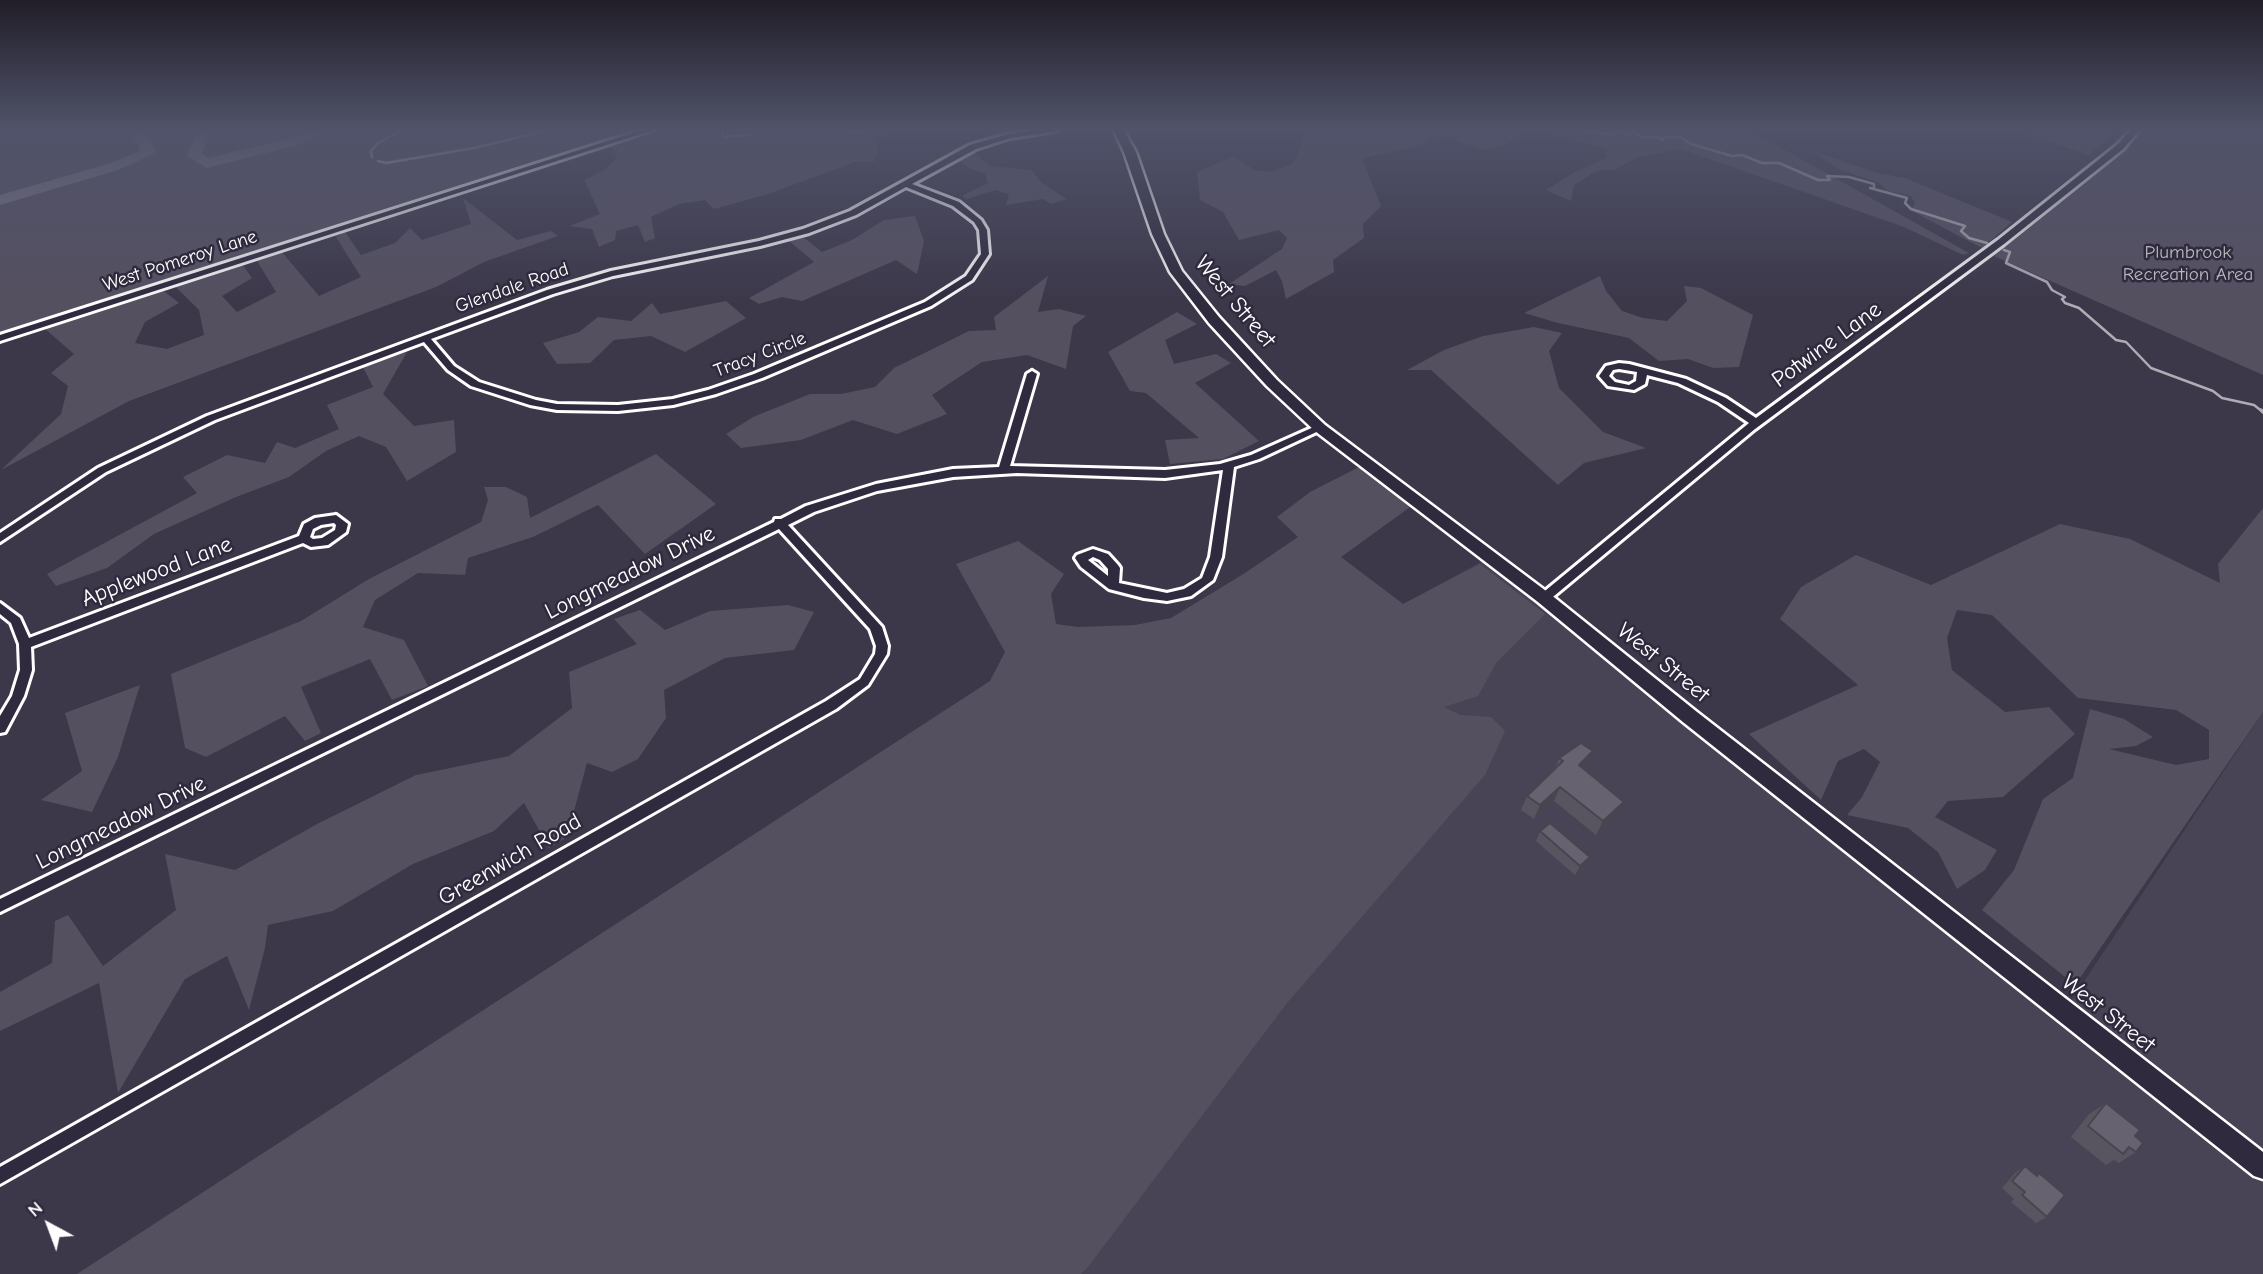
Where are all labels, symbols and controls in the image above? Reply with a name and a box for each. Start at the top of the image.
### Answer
street label: West Pomeroy Lane [100,225,260,297]
park label: Plumbrook Recreation Area [2123,242,2253,286]
street label: West Street [1189,250,1281,354]
street label: Glendale Road [452,258,572,318]
street label: Potwine Lane [1767,296,1887,394]
street label: Tracy Circle [711,327,809,383]
street label: Longmeadow Drive [540,520,720,626]
street label: Applewood Lane [78,531,236,613]
street label: West Street [1611,617,1715,709]
street label: Longmeadow Drive [31,770,211,876]
street label: Greenwich Road [434,808,586,912]
street label: West Street [2056,969,2160,1059]
north arrow [14,1190,84,1260]
text: N [23,1197,47,1222]

